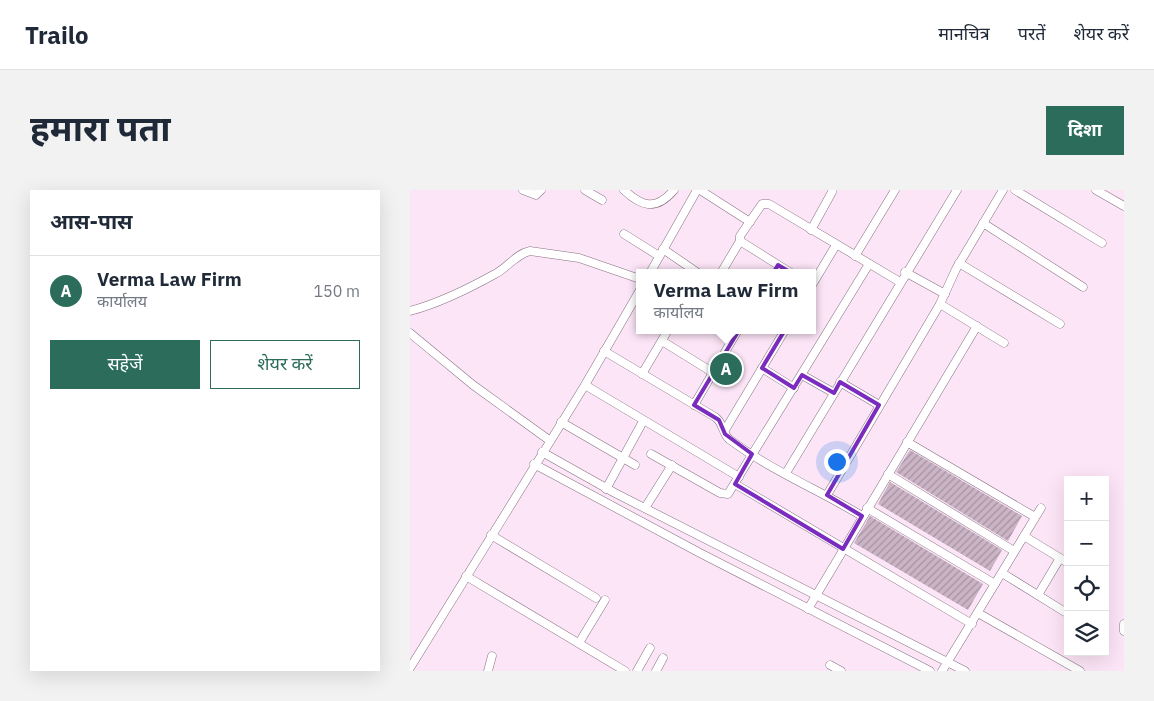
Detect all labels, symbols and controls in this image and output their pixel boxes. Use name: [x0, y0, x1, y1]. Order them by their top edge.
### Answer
text: Trailo: [25, 19, 89, 51]
text: मानचित्र: [938, 22, 990, 45]
text: परतें: [1018, 22, 1046, 45]
text: शेयर करें: [1074, 22, 1129, 45]
text: हमारा पता: [30, 105, 170, 151]
button: दिशा: [1046, 106, 1124, 155]
text: आस-पास: [50, 207, 133, 235]
text: Verma Law Firm: [97, 267, 242, 291]
popup: [636, 269, 816, 334]
text: Verma Law Firm: [654, 278, 798, 302]
text: A: [61, 281, 71, 301]
text: 150 m: [313, 281, 360, 301]
text: कार्यालय: [97, 291, 147, 311]
text: कार्यालय: [654, 302, 704, 322]
button: सहेजें: [50, 340, 200, 389]
button: शेयर करें: [210, 340, 360, 389]
pin: A: [710, 350, 742, 388]
your location: [824, 449, 850, 475]
map controls: [1064, 476, 1109, 656]
button: +: [1064, 476, 1109, 521]
button: −: [1064, 521, 1109, 566]
button: locate: [1064, 566, 1109, 611]
button: layers: [1064, 611, 1109, 656]

